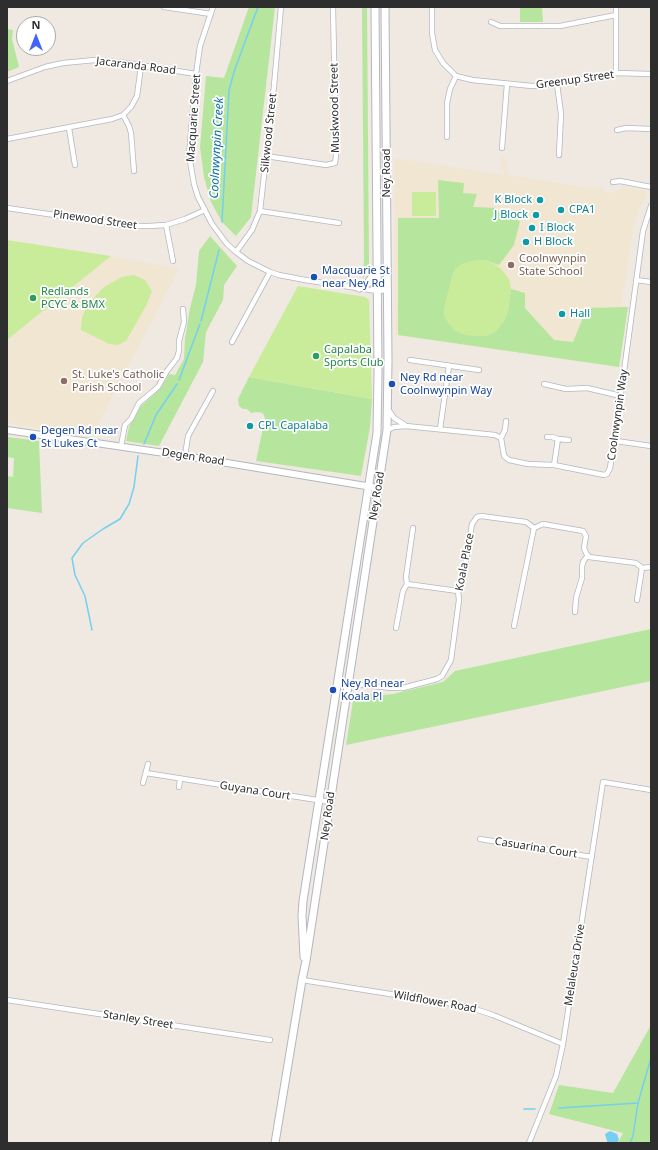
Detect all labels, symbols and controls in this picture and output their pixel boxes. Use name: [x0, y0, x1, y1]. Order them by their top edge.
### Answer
north arrow: [16, 16, 56, 56]
text: N: [32, 17, 40, 32]
street label: Jacaranda Road: [95, 55, 177, 77]
street label: Muskwood Street: [328, 63, 342, 153]
street label: Greenup Street: [535, 68, 615, 92]
street label: Macquarie Street: [184, 73, 204, 163]
street label: Silkwood Street: [258, 93, 280, 173]
water label: Coolnwynpin Creek: [207, 97, 227, 199]
street label: Ney Road: [380, 148, 394, 198]
place label: K Block: [495, 193, 532, 207]
marker: K Block: [535, 195, 545, 205]
place label: CPA1: [569, 203, 595, 217]
marker: CPA1: [556, 205, 566, 215]
street label: Pinewood Street: [52, 208, 138, 232]
place label: J Block: [494, 208, 528, 222]
marker: J Block: [531, 210, 541, 220]
place label: I Block: [540, 221, 574, 235]
marker: I Block: [527, 223, 537, 233]
place label: H Block: [534, 235, 573, 249]
marker: H Block: [521, 237, 531, 247]
place label: Coolnwynpin State School: [519, 252, 586, 278]
marker: Coolnwynpin State School: [506, 260, 516, 270]
place label: Macquarie St near Ney Rd: [322, 264, 390, 290]
marker: Macquarie St near Ney Rd: [309, 272, 319, 282]
place label: Redlands PCYC & BMX: [41, 285, 105, 311]
marker: Redlands PCYC & BMX: [28, 293, 38, 303]
place label: Hall: [570, 307, 590, 321]
marker: Hall: [557, 309, 567, 319]
place label: Capalaba Sports Club: [324, 343, 383, 369]
marker: Capalaba Sports Club: [311, 351, 321, 361]
place label: St. Luke's Catholic Parish School: [72, 368, 164, 394]
street label: Coolnwynpin Way: [605, 369, 631, 461]
place label: Ney Rd near Coolnwynpin Way: [400, 371, 492, 397]
marker: St. Luke's Catholic Parish School: [59, 376, 69, 386]
marker: Ney Rd near Coolnwynpin Way: [387, 379, 397, 389]
place label: CPL Capalaba: [258, 419, 328, 433]
marker: CPL Capalaba: [245, 421, 255, 431]
place label: Degen Rd near St Lukes Ct: [41, 424, 118, 450]
marker: Degen Rd near St Lukes Ct: [28, 432, 38, 442]
street label: Degen Road: [161, 446, 225, 468]
street label: Ney Road: [367, 471, 387, 521]
street label: Koala Place: [453, 532, 477, 592]
place label: Ney Rd near Koala Pl: [341, 677, 404, 703]
marker: Ney Rd near Koala Pl: [328, 685, 338, 695]
street label: Guyana Court: [219, 779, 291, 803]
street label: Ney Road: [318, 791, 338, 841]
street label: Casuarina Court: [494, 835, 578, 861]
street label: Melaleuca Drive: [562, 923, 588, 1007]
street label: Wildflower Road: [392, 988, 478, 1016]
street label: Stanley Street: [102, 1008, 174, 1032]

